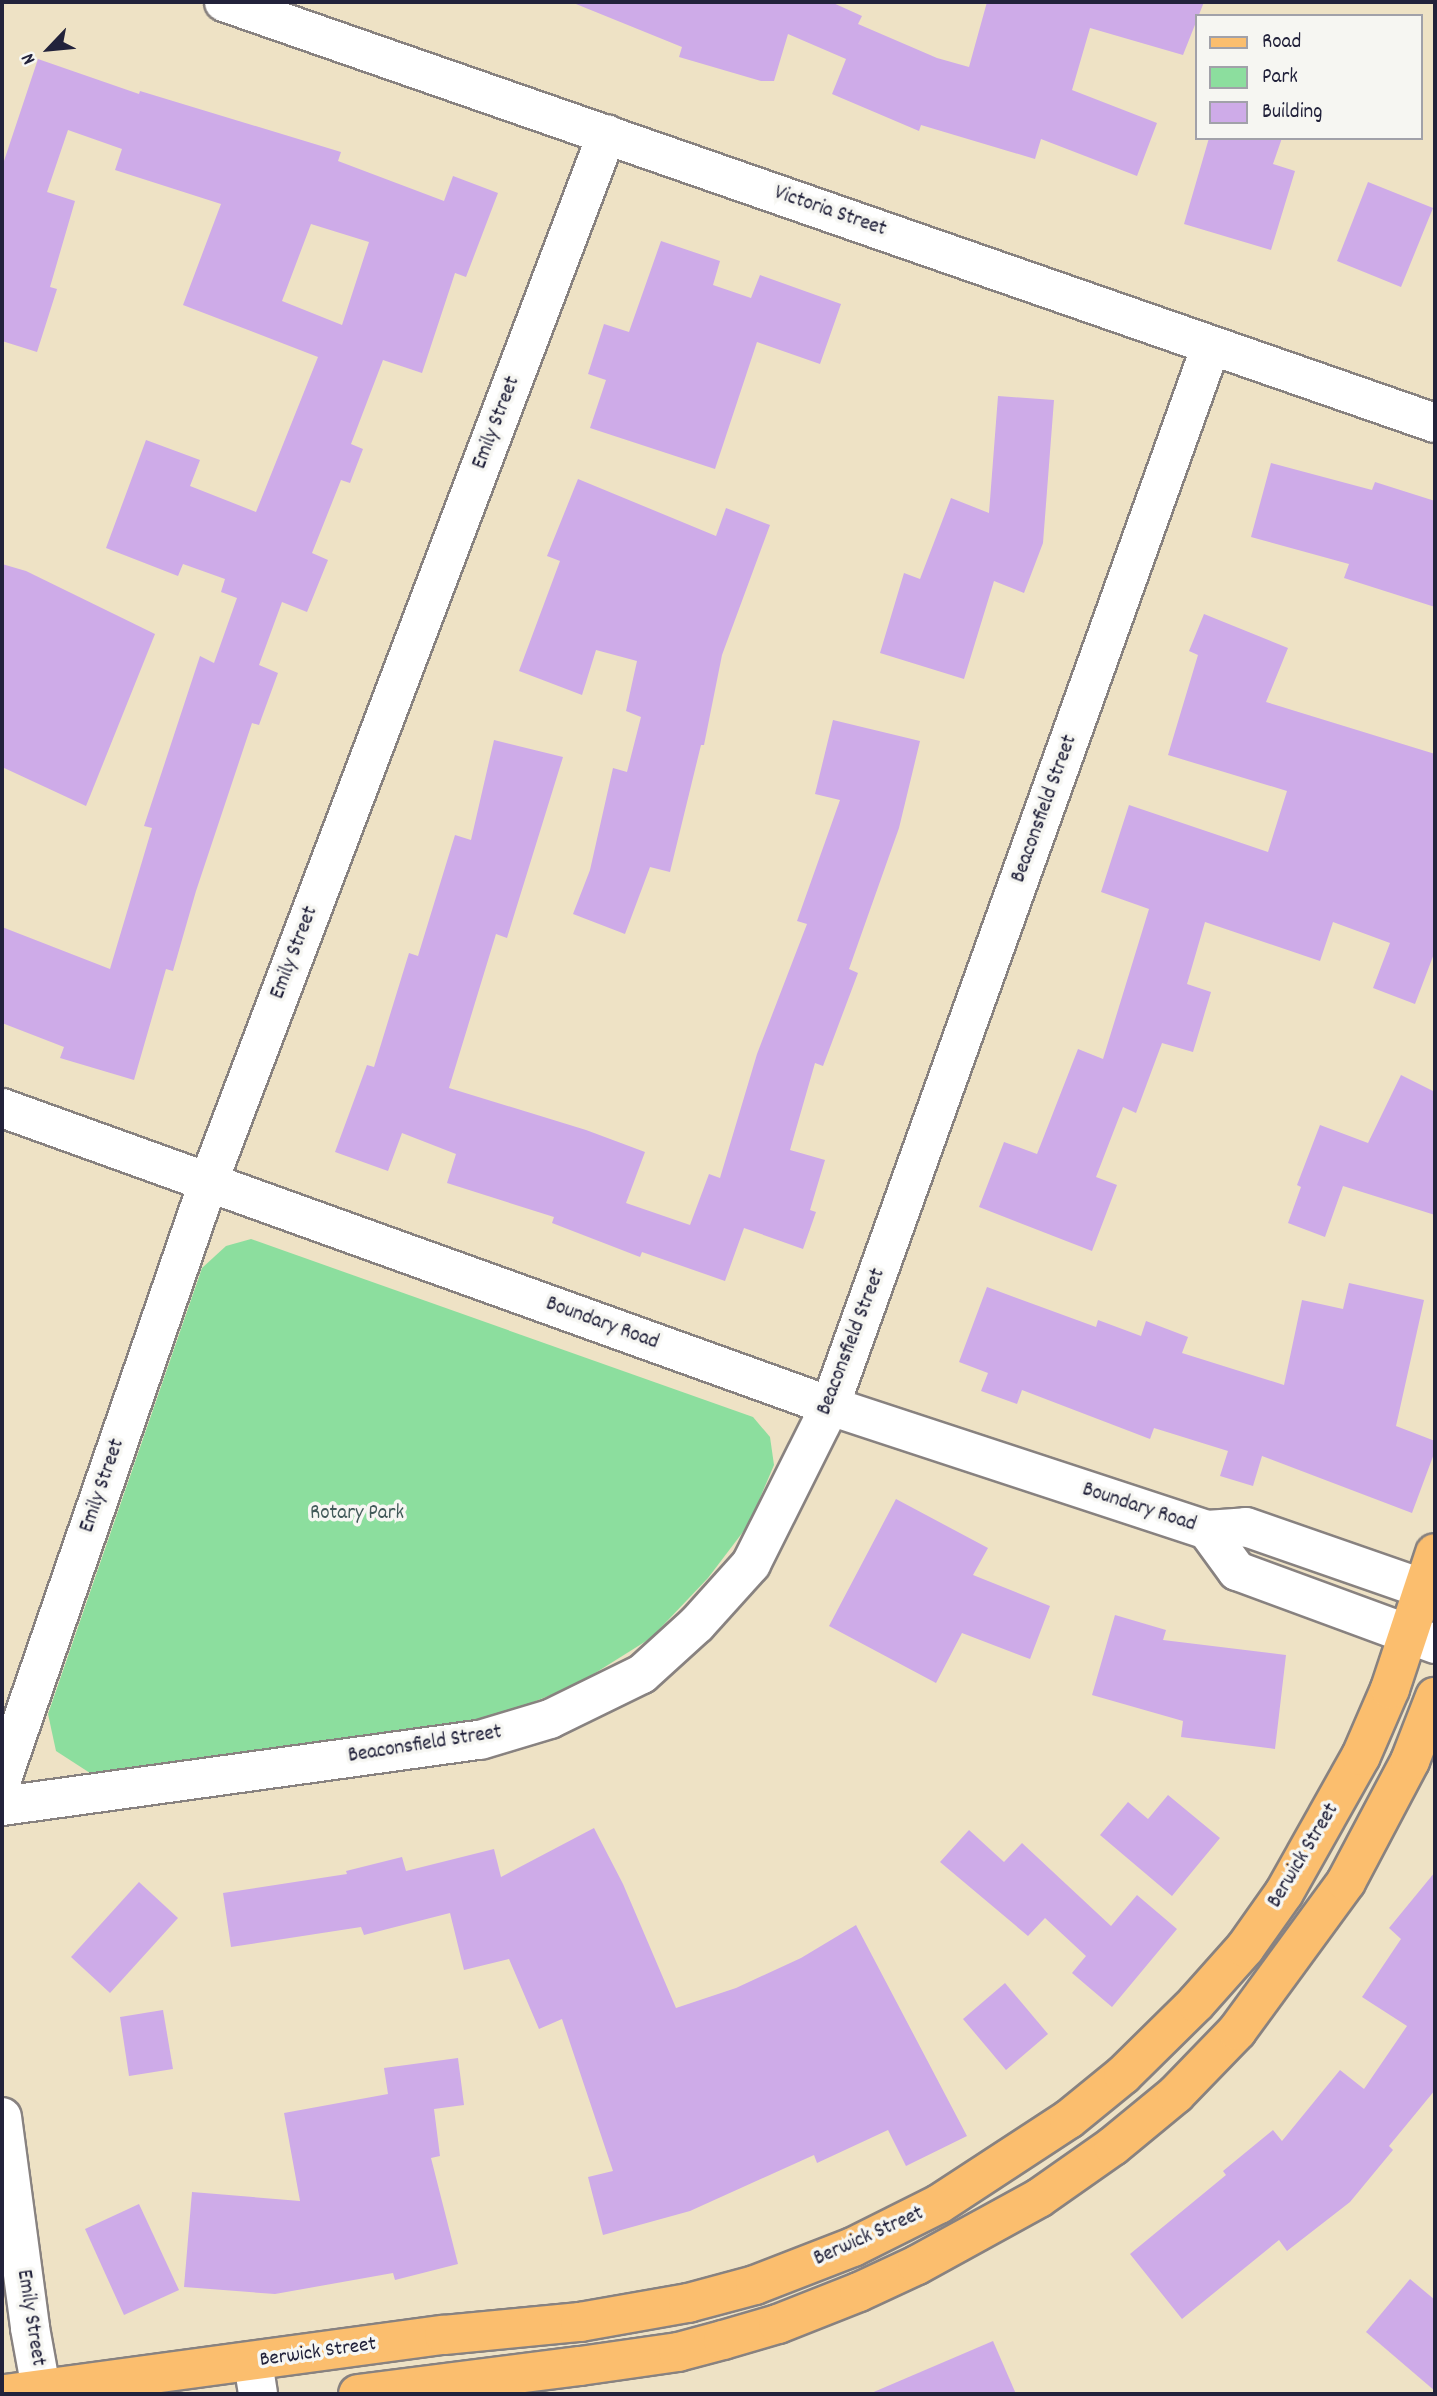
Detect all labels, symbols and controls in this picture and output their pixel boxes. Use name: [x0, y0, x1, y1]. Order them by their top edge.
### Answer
north arrow: [14, 14, 84, 84]
legend: [1196, 14, 1423, 140]
text: Road: [1262, 28, 1301, 58]
text: N: [15, 48, 44, 69]
text: Park: [1262, 63, 1298, 93]
text: Building: [1262, 98, 1322, 128]
street label: Victoria Street: [771, 181, 889, 243]
street label: Emily Street: [468, 373, 526, 473]
street label: Beaconsfield Street: [1007, 732, 1083, 886]
street label: Emily Street: [266, 903, 324, 1003]
street label: Beaconsfield Street: [812, 1265, 892, 1419]
street label: Boundary Road: [542, 1292, 662, 1356]
street label: Emily Street: [75, 1436, 131, 1536]
street label: Boundary Road: [1079, 1478, 1199, 1538]
park label: Rotary Park: [310, 1501, 404, 1527]
street label: Beaconsfield Street: [346, 1720, 504, 1770]
street label: Berwick Street: [1263, 1799, 1345, 1913]
street label: Berwick Street: [810, 2202, 928, 2272]
street label: Emily Street: [10, 2268, 50, 2368]
street label: Berwick Street: [258, 2332, 378, 2374]

